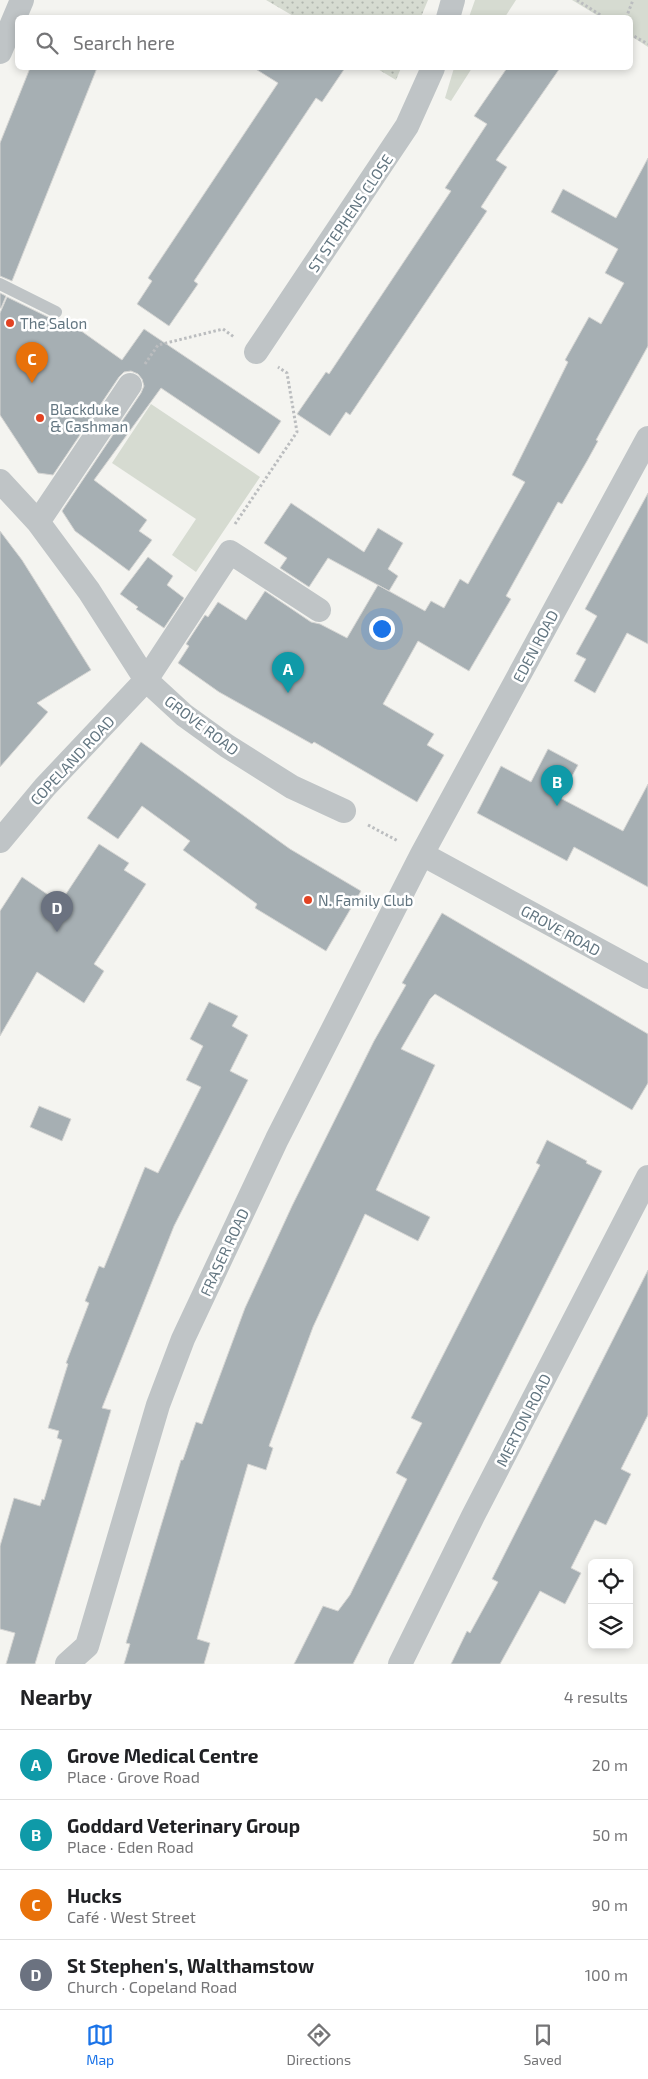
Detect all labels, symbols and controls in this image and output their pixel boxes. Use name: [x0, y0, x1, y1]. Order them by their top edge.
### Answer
search box: [15, 15, 633, 70]
icon: search: [33, 29, 61, 57]
text: Search here: [73, 31, 175, 54]
street label: ST STEPHENS CLOSE: [304, 151, 396, 275]
place label: The Salon: [20, 314, 87, 332]
marker: The Salon: [4, 317, 16, 329]
pin: C: [16, 342, 48, 383]
place label: Blackduke & Cashman: [50, 400, 128, 435]
marker: Blackduke & Cashman: [34, 412, 46, 424]
street label: EDEN ROAD: [508, 607, 562, 685]
your location: [369, 616, 395, 642]
pin: A: [272, 652, 304, 693]
street label: GROVE ROAD: [161, 691, 243, 759]
street label: COPELAND ROAD: [26, 712, 118, 808]
pin: B: [541, 765, 573, 806]
pin: D: [41, 891, 73, 932]
place label: N. Family Club: [318, 891, 413, 909]
marker: N. Family Club: [302, 894, 314, 906]
street label: GROVE ROAD: [518, 901, 604, 959]
street label: FRASER ROAD: [196, 1205, 252, 1299]
street label: MERTON ROAD: [492, 1371, 554, 1469]
map controls: [588, 1559, 633, 1649]
button: locate: [588, 1559, 633, 1604]
button: layers: [588, 1604, 633, 1649]
text: Nearby: [20, 1684, 92, 1709]
text: 4 results: [564, 1687, 628, 1706]
text: Grove Medical Centre: [67, 1744, 259, 1767]
text: A: [31, 1755, 41, 1774]
text: 20 m: [592, 1755, 628, 1774]
text: Place · Grove Road: [67, 1767, 200, 1786]
text: Goddard Veterinary Group: [67, 1814, 300, 1837]
text: B: [31, 1825, 41, 1844]
text: 50 m: [592, 1825, 628, 1844]
text: Place · Eden Road: [67, 1837, 194, 1856]
text: Hucks: [67, 1884, 122, 1907]
text: C: [31, 1895, 41, 1914]
text: 90 m: [592, 1895, 628, 1914]
text: Café · West Street: [67, 1907, 196, 1926]
text: St Stephen's, Walthamstow: [67, 1954, 314, 1977]
text: D: [31, 1965, 41, 1984]
text: 100 m: [585, 1965, 628, 1984]
text: Church · Copeland Road: [67, 1977, 237, 1996]
tab: Map: [86, 2021, 114, 2068]
tab: Directions: [287, 2021, 351, 2068]
tab: Saved: [523, 2021, 562, 2068]

